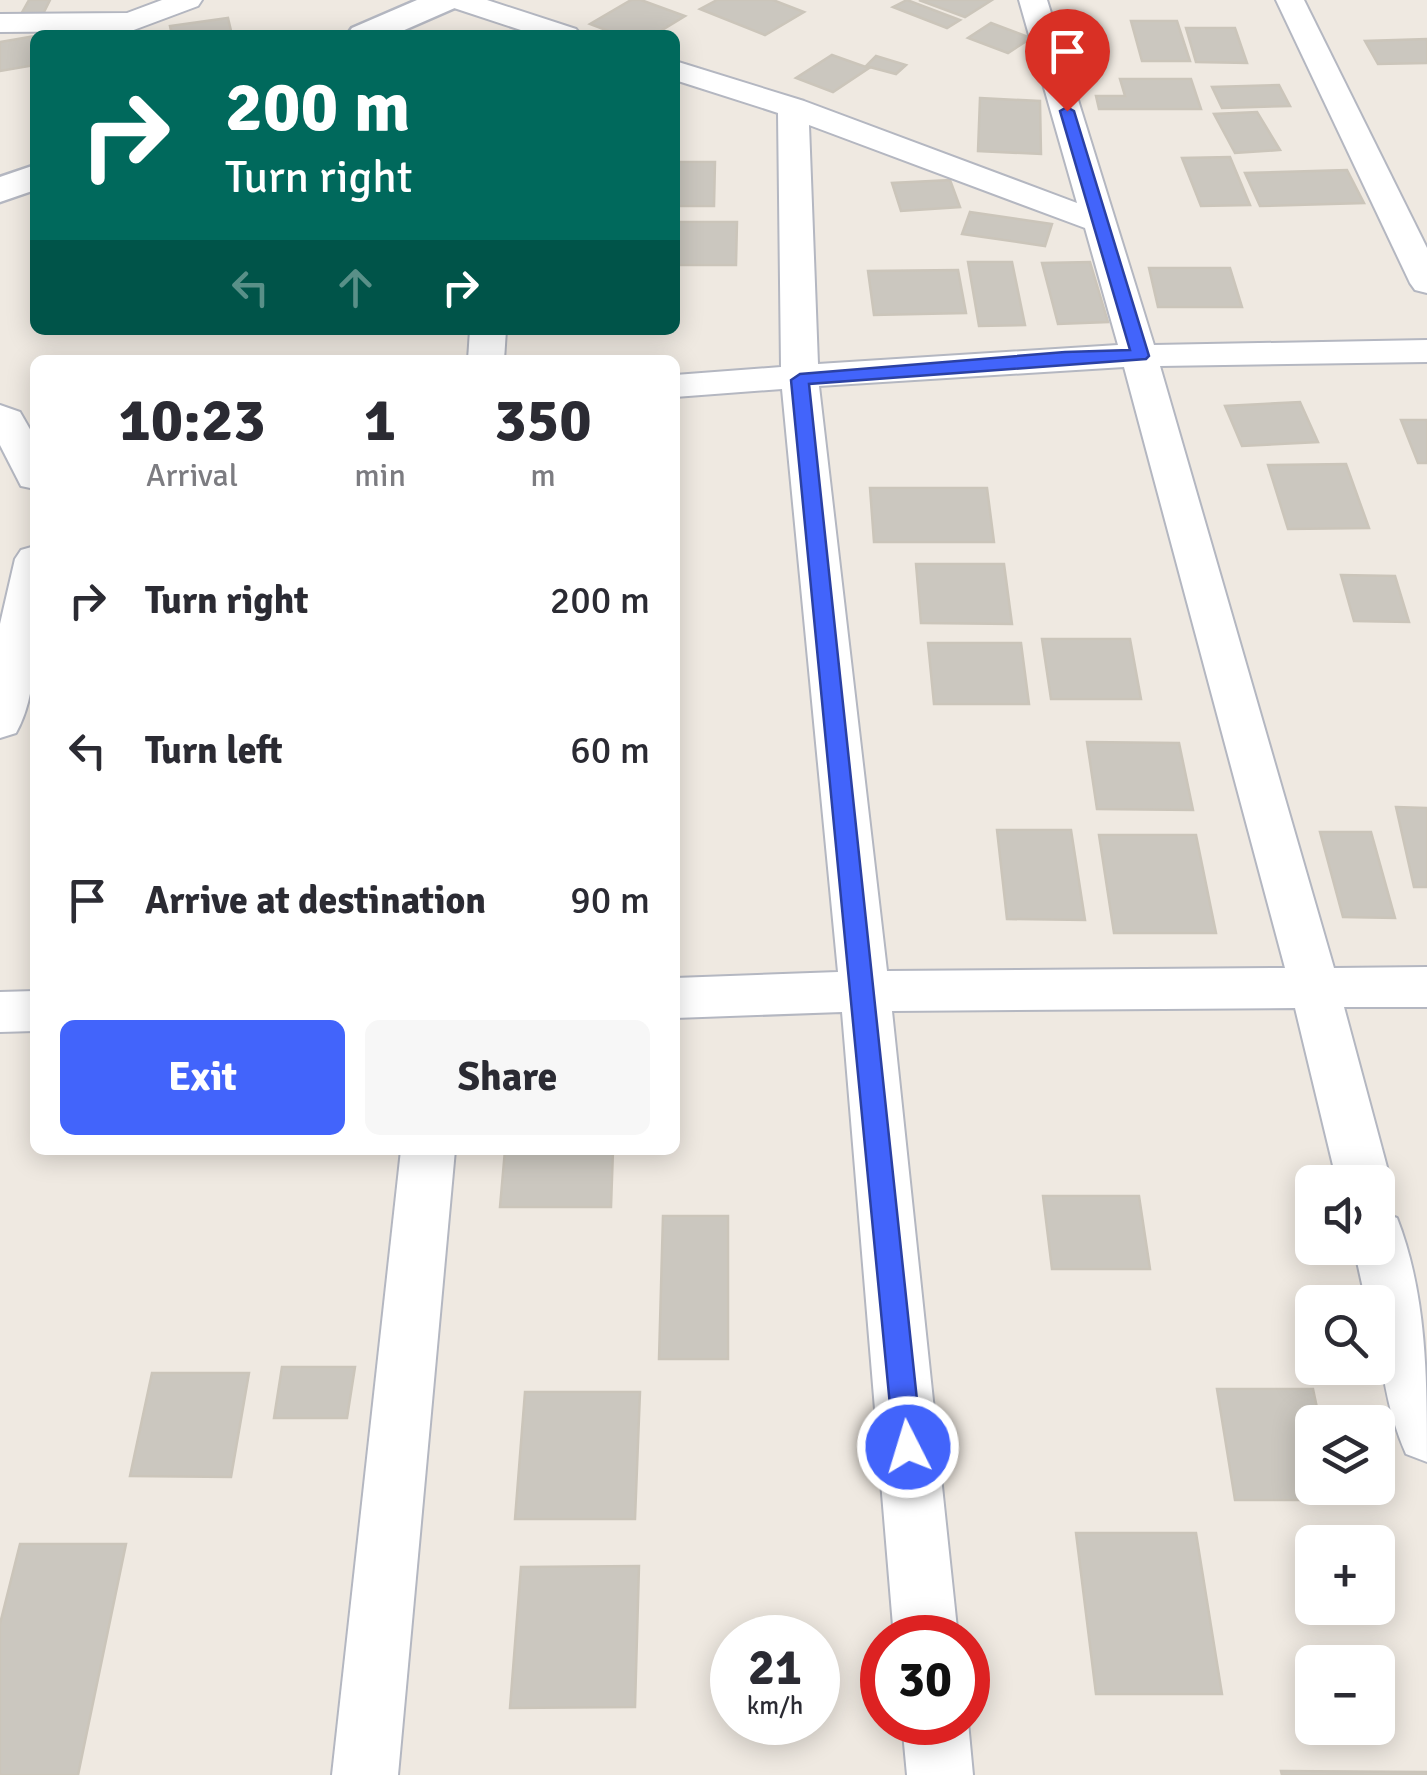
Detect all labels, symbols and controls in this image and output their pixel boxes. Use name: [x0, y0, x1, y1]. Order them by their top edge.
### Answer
pin: [1025, 9, 1110, 112]
icon: arrive: [1040, 24, 1095, 79]
text: 200 m: [225, 64, 410, 150]
icon: right: [60, 70, 190, 200]
text: Turn right: [225, 150, 413, 205]
icon: left: [223, 260, 278, 315]
icon: ahead: [328, 260, 383, 315]
icon: right: [433, 260, 488, 315]
text: 10:23: [118, 384, 266, 458]
text: 1: [364, 384, 396, 458]
text: 350: [494, 384, 592, 458]
text: Arrival: [146, 456, 238, 495]
text: min: [354, 456, 406, 495]
text: m: [530, 456, 556, 495]
icon: right: [60, 573, 115, 628]
text: Turn right: [145, 577, 309, 624]
text: 200 m: [550, 577, 650, 624]
icon: left: [60, 723, 115, 778]
text: Turn left: [145, 727, 283, 774]
text: 60 m: [570, 727, 650, 774]
icon: arrive: [60, 873, 115, 928]
text: Arrive at destination: [145, 877, 486, 924]
text: 90 m: [570, 877, 650, 924]
button: Exit: [60, 1020, 345, 1135]
button: Share: [365, 1020, 650, 1135]
map controls: [1295, 1165, 1395, 1745]
button: sound: [1295, 1165, 1395, 1265]
button: search: [1295, 1285, 1395, 1385]
position arrow: [856, 1395, 960, 1499]
button: layers: [1295, 1405, 1395, 1505]
button: +: [1295, 1525, 1395, 1625]
speed limit sign: 30: [860, 1615, 990, 1745]
text: 21: [748, 1637, 802, 1699]
button: −: [1295, 1645, 1395, 1745]
text: km/h: [747, 1690, 803, 1721]

